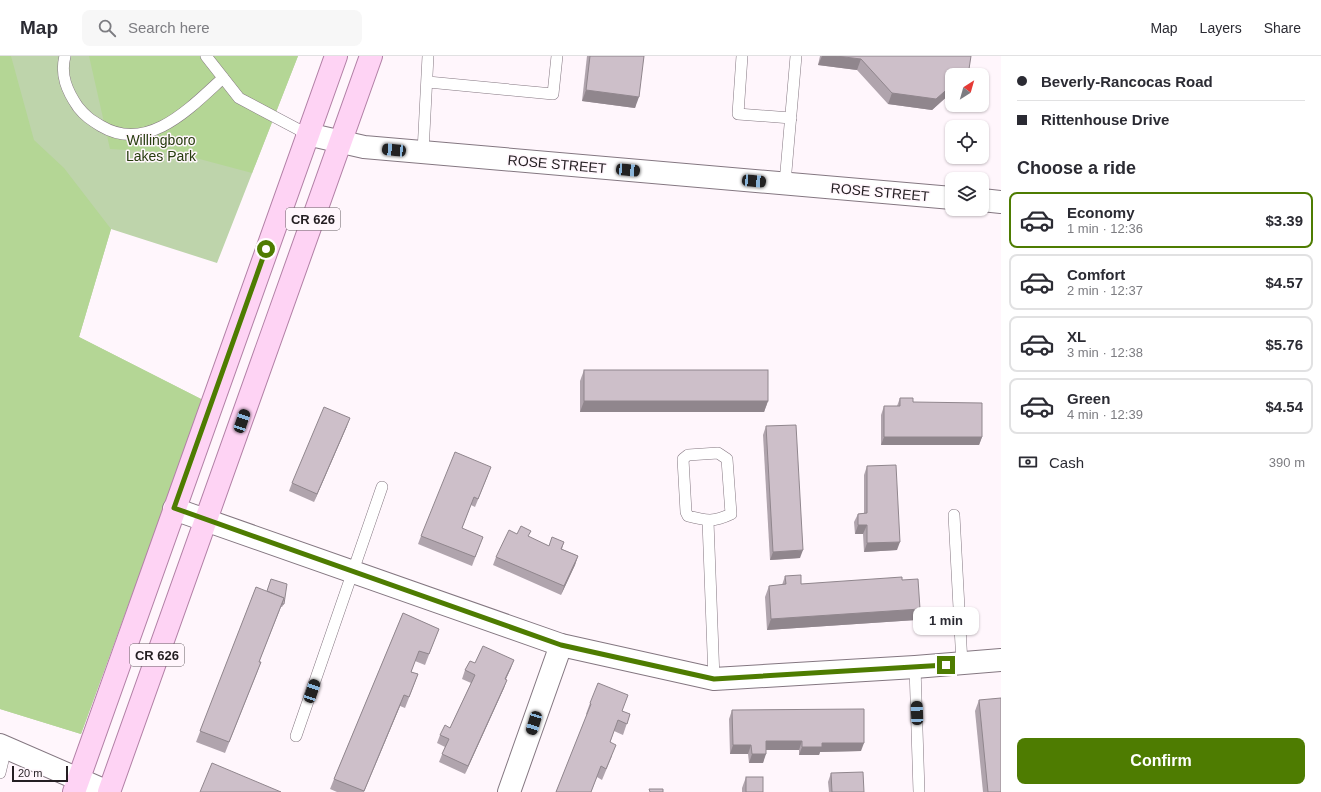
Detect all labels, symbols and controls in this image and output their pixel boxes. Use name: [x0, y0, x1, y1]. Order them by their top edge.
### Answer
search box: [82, 10, 362, 46]
text: Map: [20, 17, 58, 38]
icon: search: [96, 17, 118, 39]
text: Search here: [128, 19, 210, 36]
text: Map: [1150, 20, 1178, 36]
text: Layers: [1200, 20, 1242, 36]
text: Share: [1264, 20, 1301, 36]
north arrow: [945, 68, 989, 112]
map controls: [945, 68, 989, 216]
text: Beverly-Rancocas Road: [1041, 73, 1213, 90]
text: Rittenhouse Drive: [1041, 111, 1169, 128]
button: locate: [945, 120, 989, 164]
park label: Willingboro Lakes Park: [126, 132, 197, 164]
car: [382, 143, 406, 157]
street label: ROSE STREET: [507, 152, 607, 176]
text: Choose a ride: [1017, 158, 1136, 178]
car: [616, 163, 640, 177]
button: layers: [945, 172, 989, 216]
car: [742, 174, 766, 188]
street label: ROSE STREET: [830, 180, 930, 204]
icon: car: [1019, 202, 1055, 238]
text: Economy: [1067, 204, 1135, 221]
road number: CR 626: [286, 208, 340, 230]
text: $3.39: [1265, 212, 1303, 229]
text: 1 min · 12:36: [1067, 221, 1143, 236]
route start: [257, 240, 275, 258]
icon: car: [1019, 264, 1055, 300]
text: Comfort: [1067, 266, 1125, 283]
text: $4.57: [1265, 274, 1303, 291]
text: 2 min · 12:37: [1067, 283, 1143, 298]
icon: car: [1019, 326, 1055, 362]
text: XL: [1067, 328, 1086, 345]
text: $5.76: [1265, 336, 1303, 353]
text: 3 min · 12:38: [1067, 345, 1143, 360]
icon: car: [1019, 388, 1055, 424]
text: Green: [1067, 390, 1110, 407]
text: $4.54: [1265, 398, 1303, 415]
text: 4 min · 12:39: [1067, 407, 1143, 422]
car: [232, 408, 252, 434]
icon: cash: [1017, 451, 1039, 473]
text: Cash: [1049, 454, 1084, 471]
text: 390 m: [1269, 455, 1305, 470]
callout: 1 min: [913, 607, 979, 635]
text: 1 min: [929, 613, 963, 628]
road number: CR 626: [130, 644, 184, 666]
route end: [937, 656, 955, 674]
car: [302, 678, 322, 704]
car: [911, 701, 923, 725]
car: [525, 710, 543, 736]
button: Confirm: [1017, 738, 1305, 784]
scale bar: [12, 764, 68, 783]
text: 20 m: [18, 767, 42, 779]

